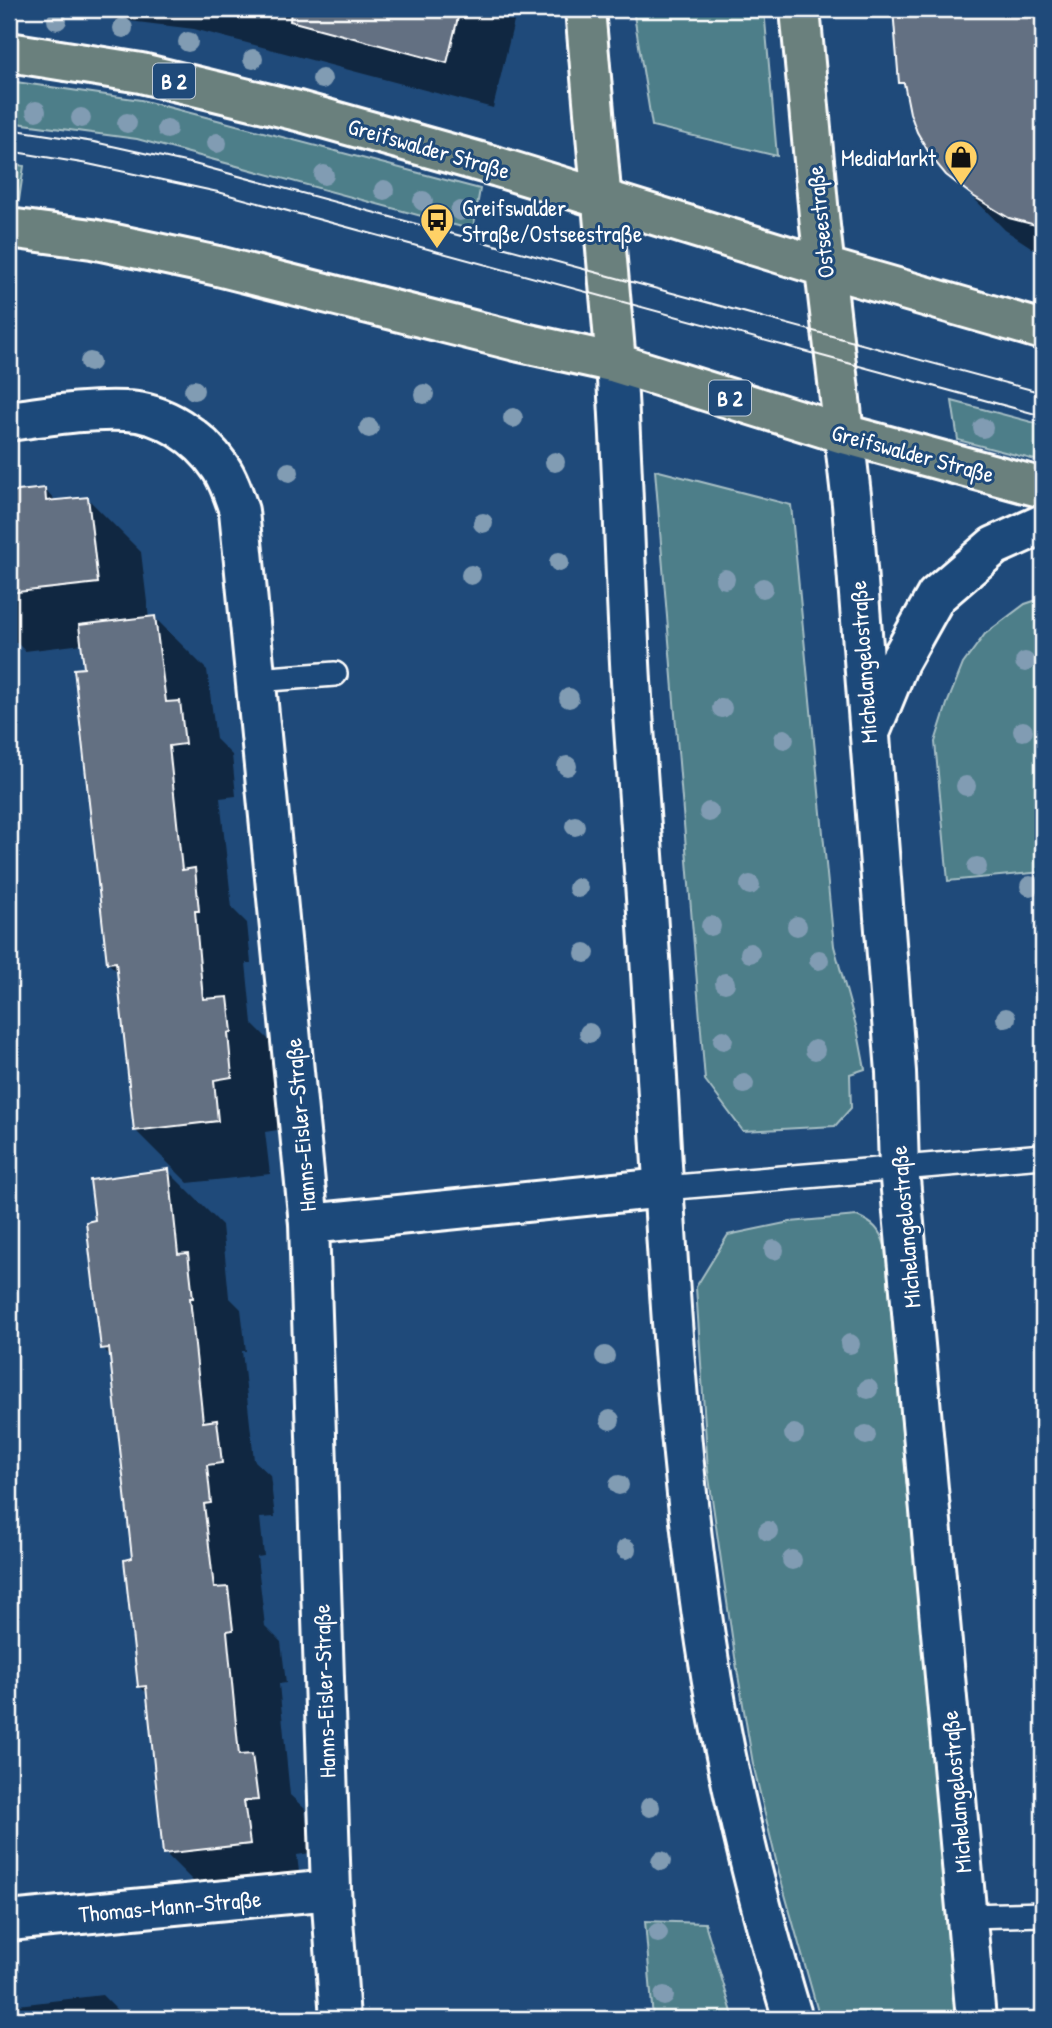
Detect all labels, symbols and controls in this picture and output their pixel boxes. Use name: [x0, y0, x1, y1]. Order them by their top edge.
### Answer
road number: B 2: [153, 64, 195, 98]
street label: Greifswalder Straße: [344, 110, 514, 186]
shop icon: MediaMarkt: [942, 138, 980, 187]
place label: MediaMarkt: [841, 142, 937, 173]
street label: Ostseestraße: [799, 164, 841, 280]
place label: Greifswalder Straße/Ostseestraße: [462, 192, 642, 249]
bus stop icon: Greifswalder Straße/Ostseestraße: [418, 201, 456, 250]
road number: B 2: [709, 380, 751, 416]
street label: Greifswalder Straße: [828, 416, 998, 490]
street label: Michelangelostraße: [842, 580, 884, 744]
street label: Hanns-Eisler-Straße: [277, 1037, 323, 1213]
street label: Michelangelostraße: [882, 1145, 928, 1309]
street label: Hanns-Eisler-Straße: [305, 1604, 343, 1778]
street label: Michelangelostraße: [933, 1710, 979, 1874]
street label: Thomas-Mann-Straße: [78, 1883, 262, 1929]

